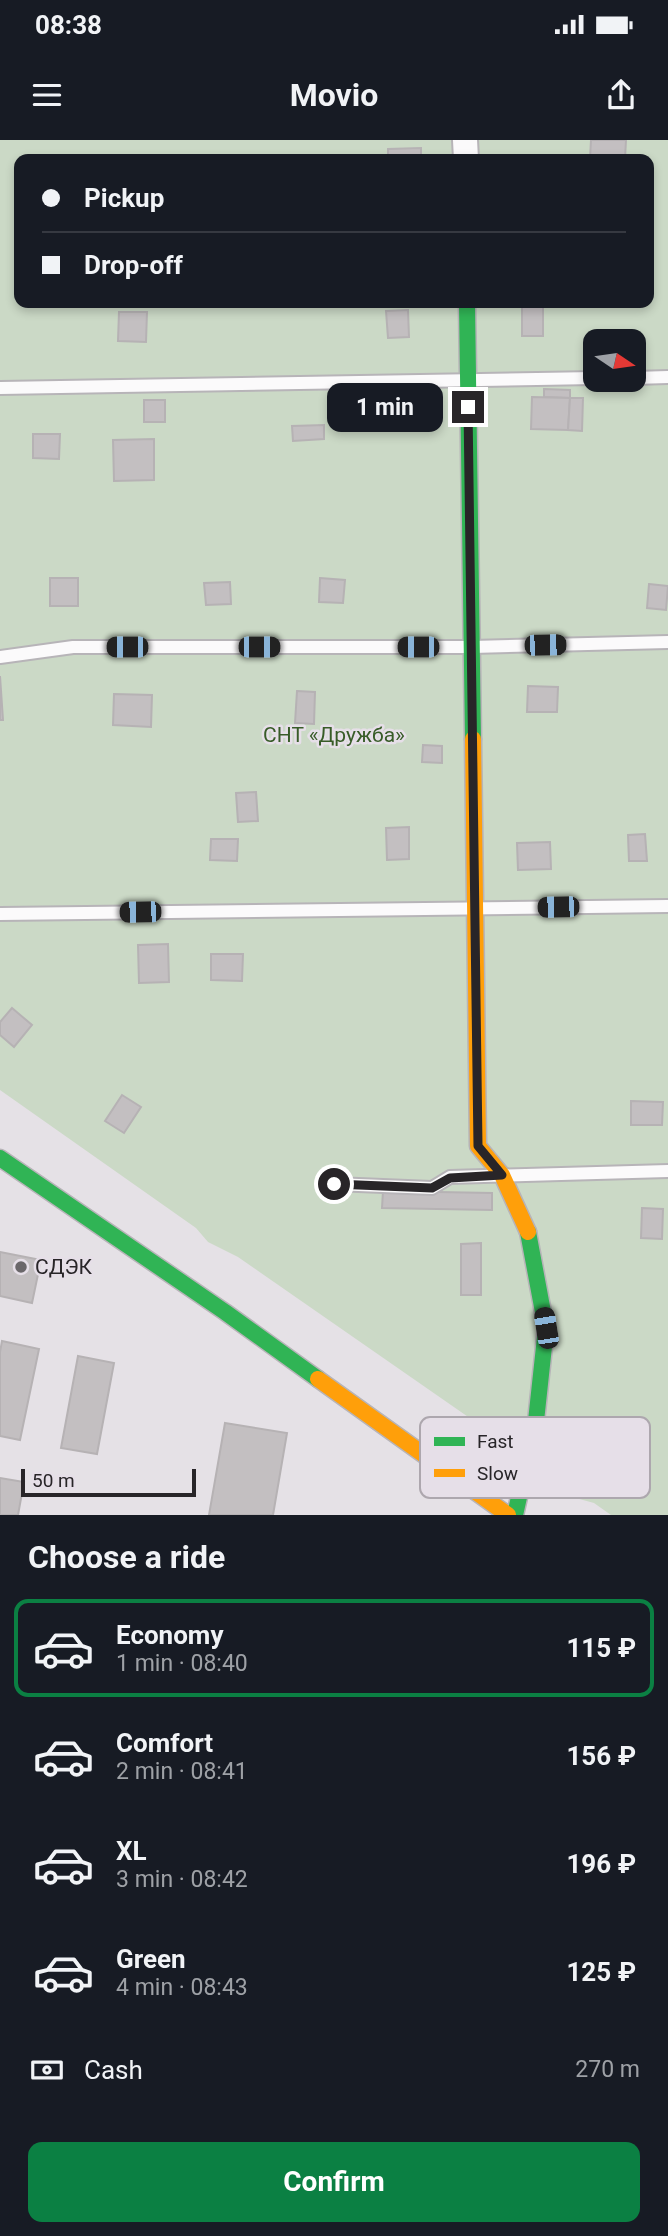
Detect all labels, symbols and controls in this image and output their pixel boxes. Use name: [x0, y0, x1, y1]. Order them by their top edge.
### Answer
text: 08:38: [35, 10, 102, 40]
icon: menu: [28, 76, 66, 114]
text: Movio: [290, 76, 378, 114]
icon: share: [602, 76, 640, 114]
text: Pickup: [84, 183, 164, 213]
text: Drop-off: [84, 250, 183, 280]
north arrow: [583, 329, 646, 392]
map controls: [583, 329, 646, 392]
callout: 1 min: [328, 383, 444, 432]
route end: [452, 391, 484, 423]
text: 1 min: [356, 394, 414, 421]
car: [524, 634, 567, 656]
car: [107, 637, 149, 658]
car: [239, 637, 281, 658]
car: [398, 637, 440, 658]
park label: СНТ «Дружба»: [263, 723, 405, 747]
car: [537, 896, 580, 918]
car: [119, 901, 162, 923]
route start: [318, 1168, 350, 1200]
place label: СДЭК: [35, 1255, 93, 1279]
marker: СДЭК: [13, 1259, 29, 1275]
car: [533, 1306, 560, 1350]
legend: [420, 1417, 650, 1498]
text: Fast: [477, 1430, 514, 1453]
text: Slow: [477, 1462, 518, 1485]
scale bar: [21, 1466, 196, 1498]
text: 50 m: [32, 1469, 75, 1492]
text: Choose a ride: [28, 1538, 225, 1576]
icon: car: [32, 1617, 95, 1680]
text: Economy: [116, 1620, 223, 1650]
text: 115 ₽: [566, 1633, 636, 1663]
text: 1 min · 08:40: [116, 1650, 248, 1677]
icon: car: [32, 1725, 95, 1788]
text: Comfort: [116, 1728, 213, 1758]
text: 156 ₽: [566, 1741, 636, 1771]
text: 2 min · 08:41: [116, 1758, 248, 1785]
icon: car: [32, 1833, 95, 1896]
text: XL: [116, 1836, 147, 1866]
text: 196 ₽: [566, 1849, 636, 1879]
text: 3 min · 08:42: [116, 1866, 248, 1893]
icon: car: [32, 1941, 95, 2004]
text: Green: [116, 1944, 186, 1974]
text: 125 ₽: [566, 1957, 636, 1987]
text: 4 min · 08:43: [116, 1974, 248, 2001]
icon: cash: [28, 2051, 66, 2089]
text: Cash: [84, 2055, 143, 2085]
text: 270 m: [575, 2056, 640, 2083]
button: Confirm: [28, 2142, 640, 2222]

